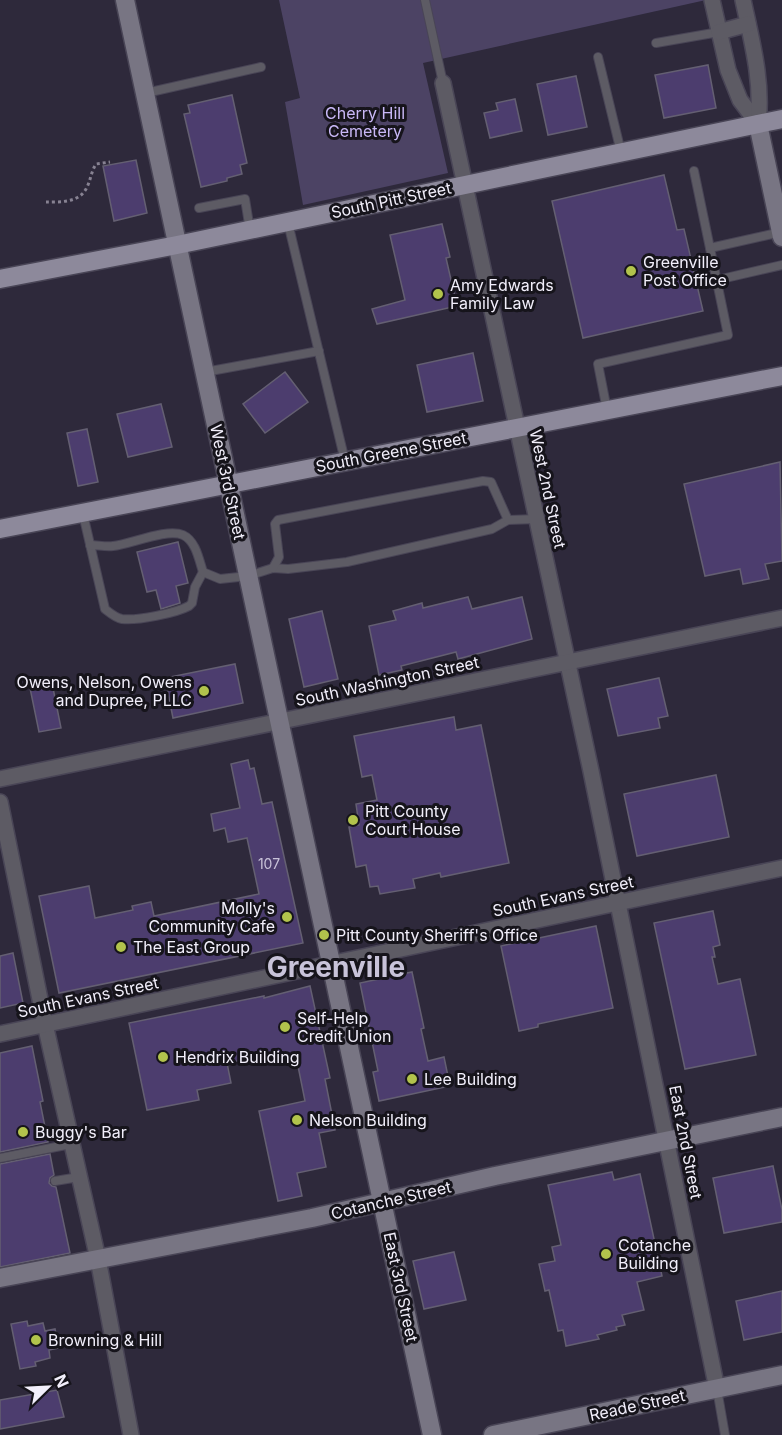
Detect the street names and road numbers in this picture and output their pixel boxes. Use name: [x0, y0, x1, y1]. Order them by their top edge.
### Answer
street label: South Pitt Street: [329, 178, 453, 222]
street label: West 3rd Street: [206, 422, 250, 542]
street label: South Greene Street: [314, 428, 468, 476]
street label: West 2nd Street: [526, 428, 570, 550]
street label: South Washington Street: [293, 652, 481, 710]
street label: South Evans Street: [491, 871, 635, 921]
street label: South Evans Street: [16, 972, 160, 1022]
street label: East 2nd Street: [665, 1083, 707, 1201]
street label: Cotanche Street: [329, 1176, 453, 1224]
street label: East 3rd Street: [380, 1230, 422, 1344]
street label: Reade Street: [587, 1385, 687, 1425]

